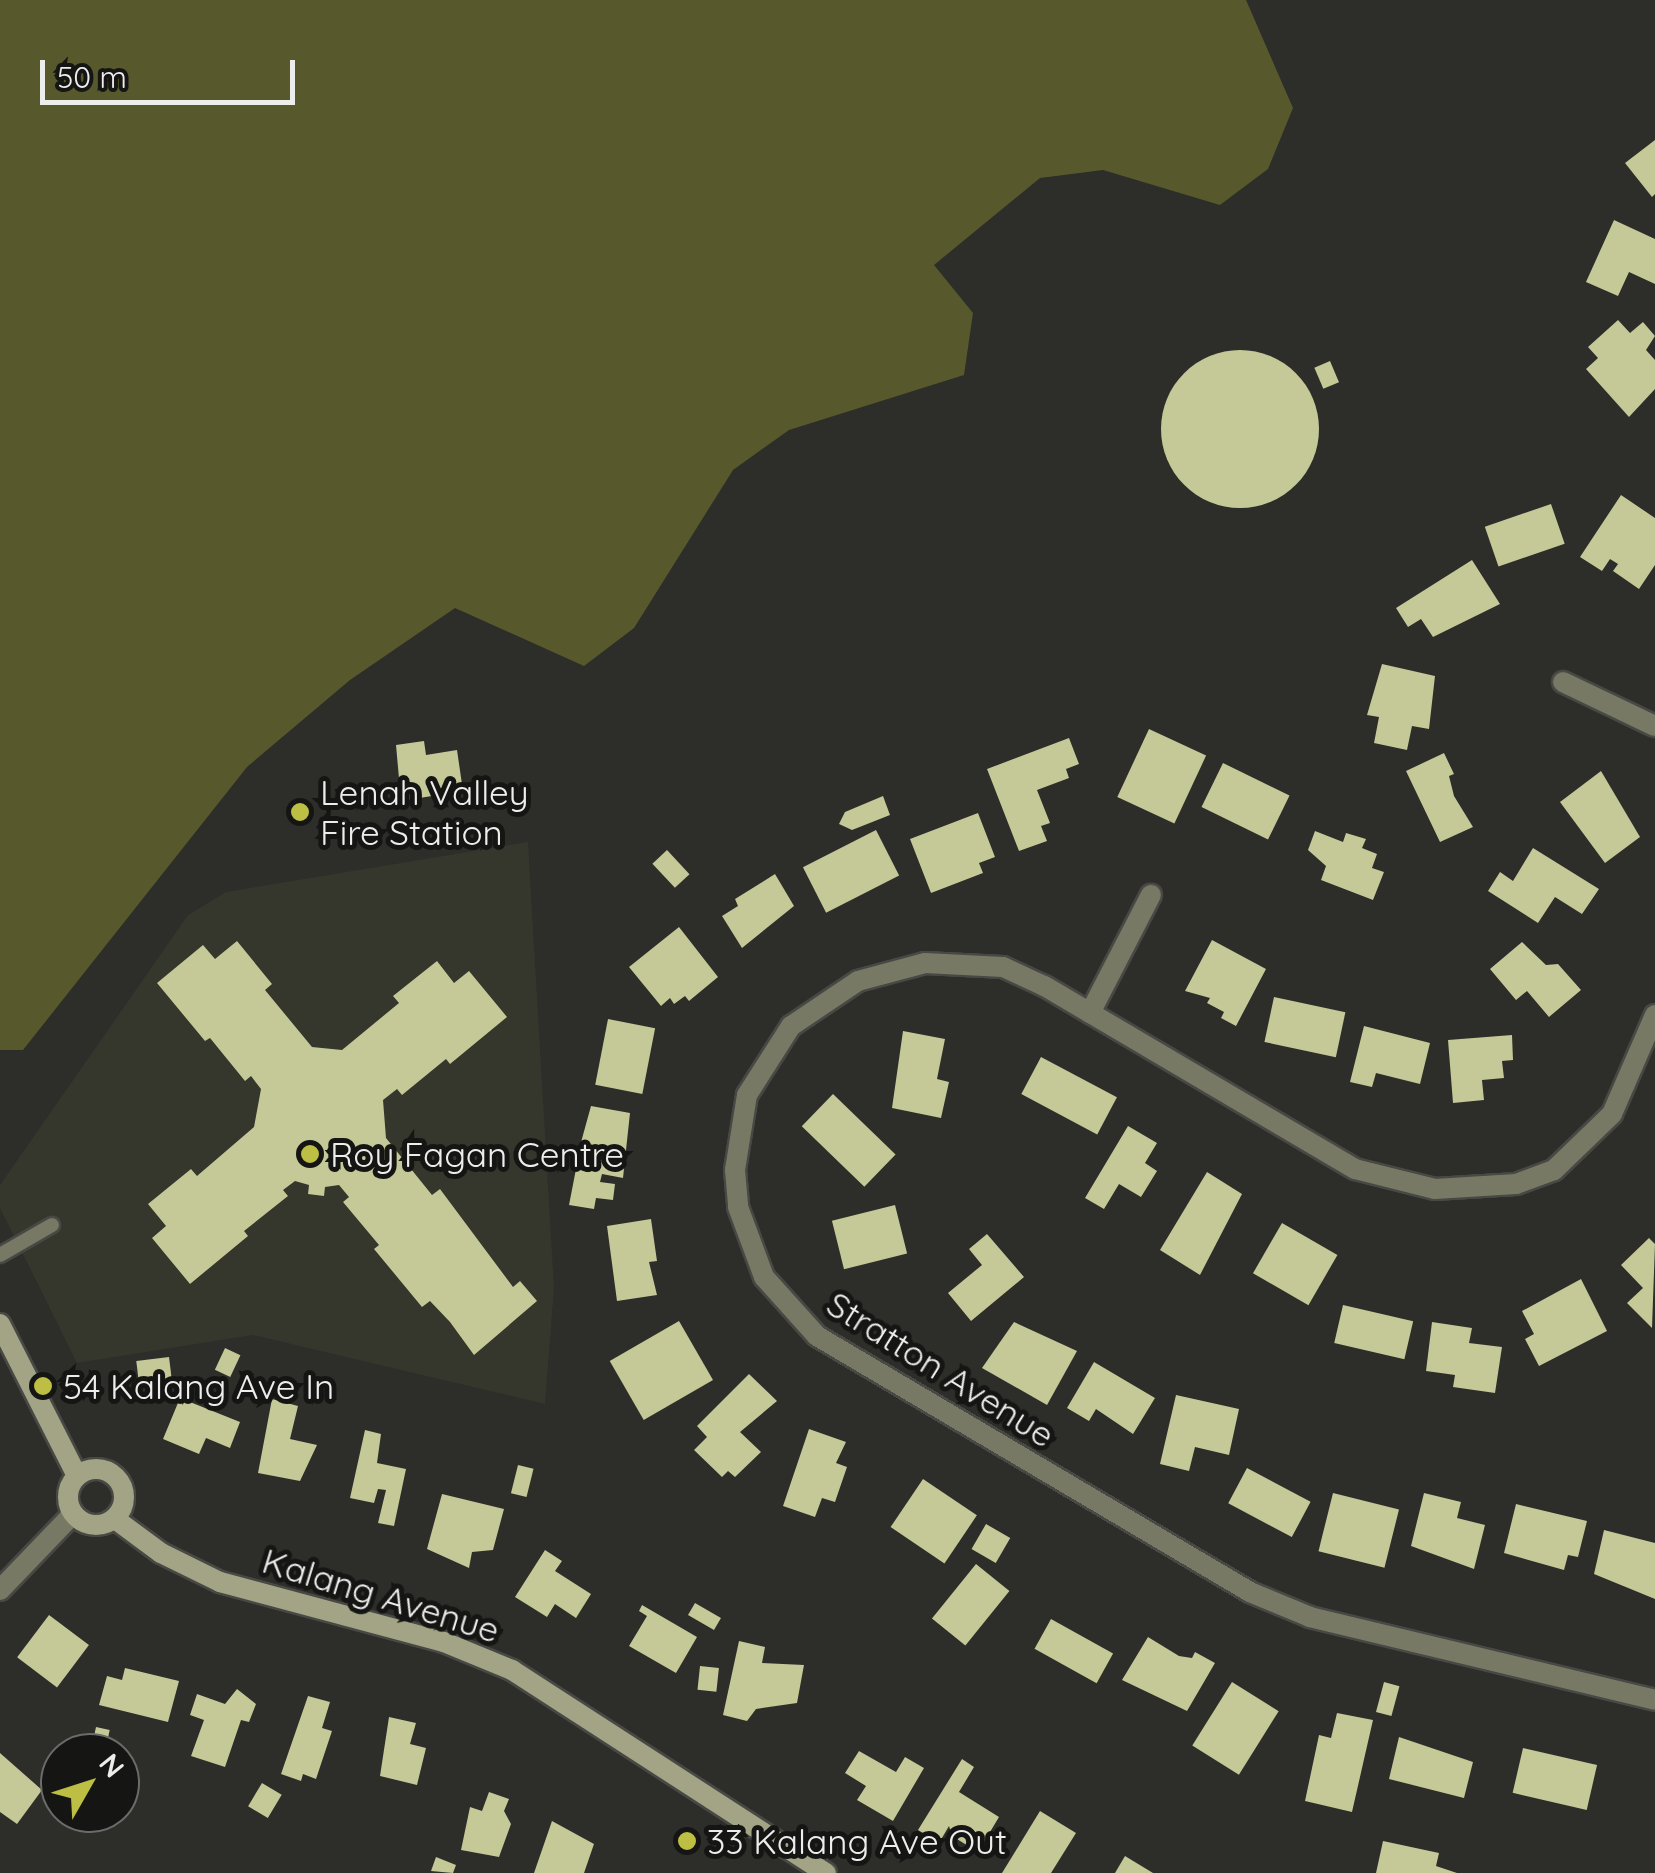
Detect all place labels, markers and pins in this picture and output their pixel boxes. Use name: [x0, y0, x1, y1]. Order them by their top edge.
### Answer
place label: Lenah Valley Fire Station: [320, 771, 529, 853]
marker: Lenah Valley Fire Station: [289, 801, 311, 823]
place label: Roy Fagan Centre: [330, 1133, 624, 1175]
marker: Roy Fagan Centre: [299, 1143, 321, 1165]
place label: 54 Kalang Ave In: [63, 1365, 334, 1407]
marker: 54 Kalang Ave In: [32, 1375, 54, 1397]
place label: 33 Kalang Ave Out: [707, 1820, 1007, 1862]
marker: 33 Kalang Ave Out: [676, 1830, 698, 1852]

